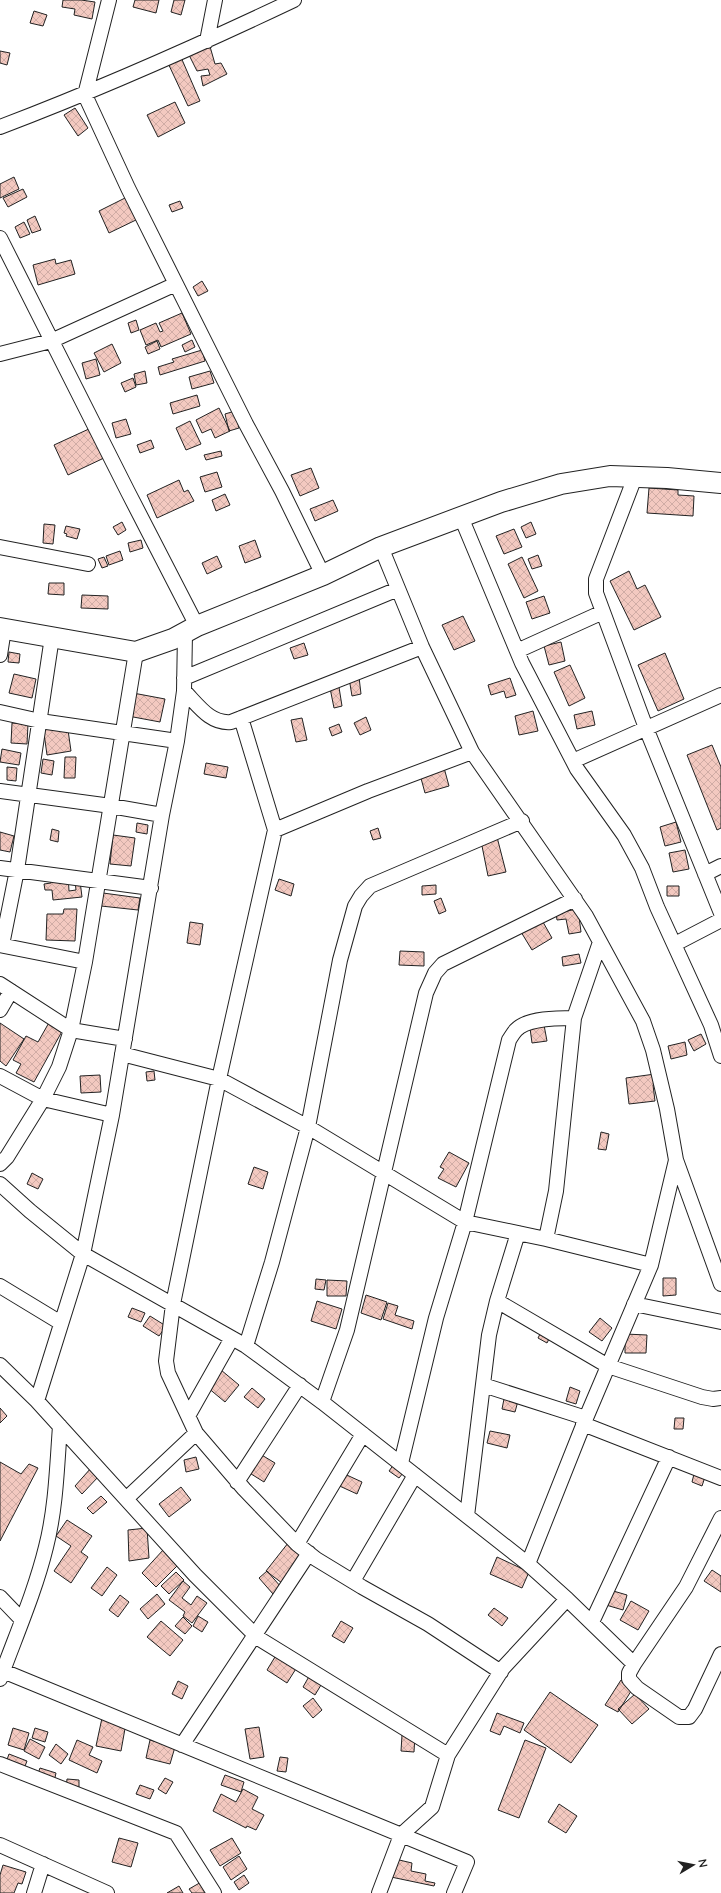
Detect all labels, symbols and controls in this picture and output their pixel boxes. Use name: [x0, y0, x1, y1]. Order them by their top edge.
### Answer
north arrow: [673, 1845, 713, 1885]
text: N: [696, 1858, 710, 1868]

